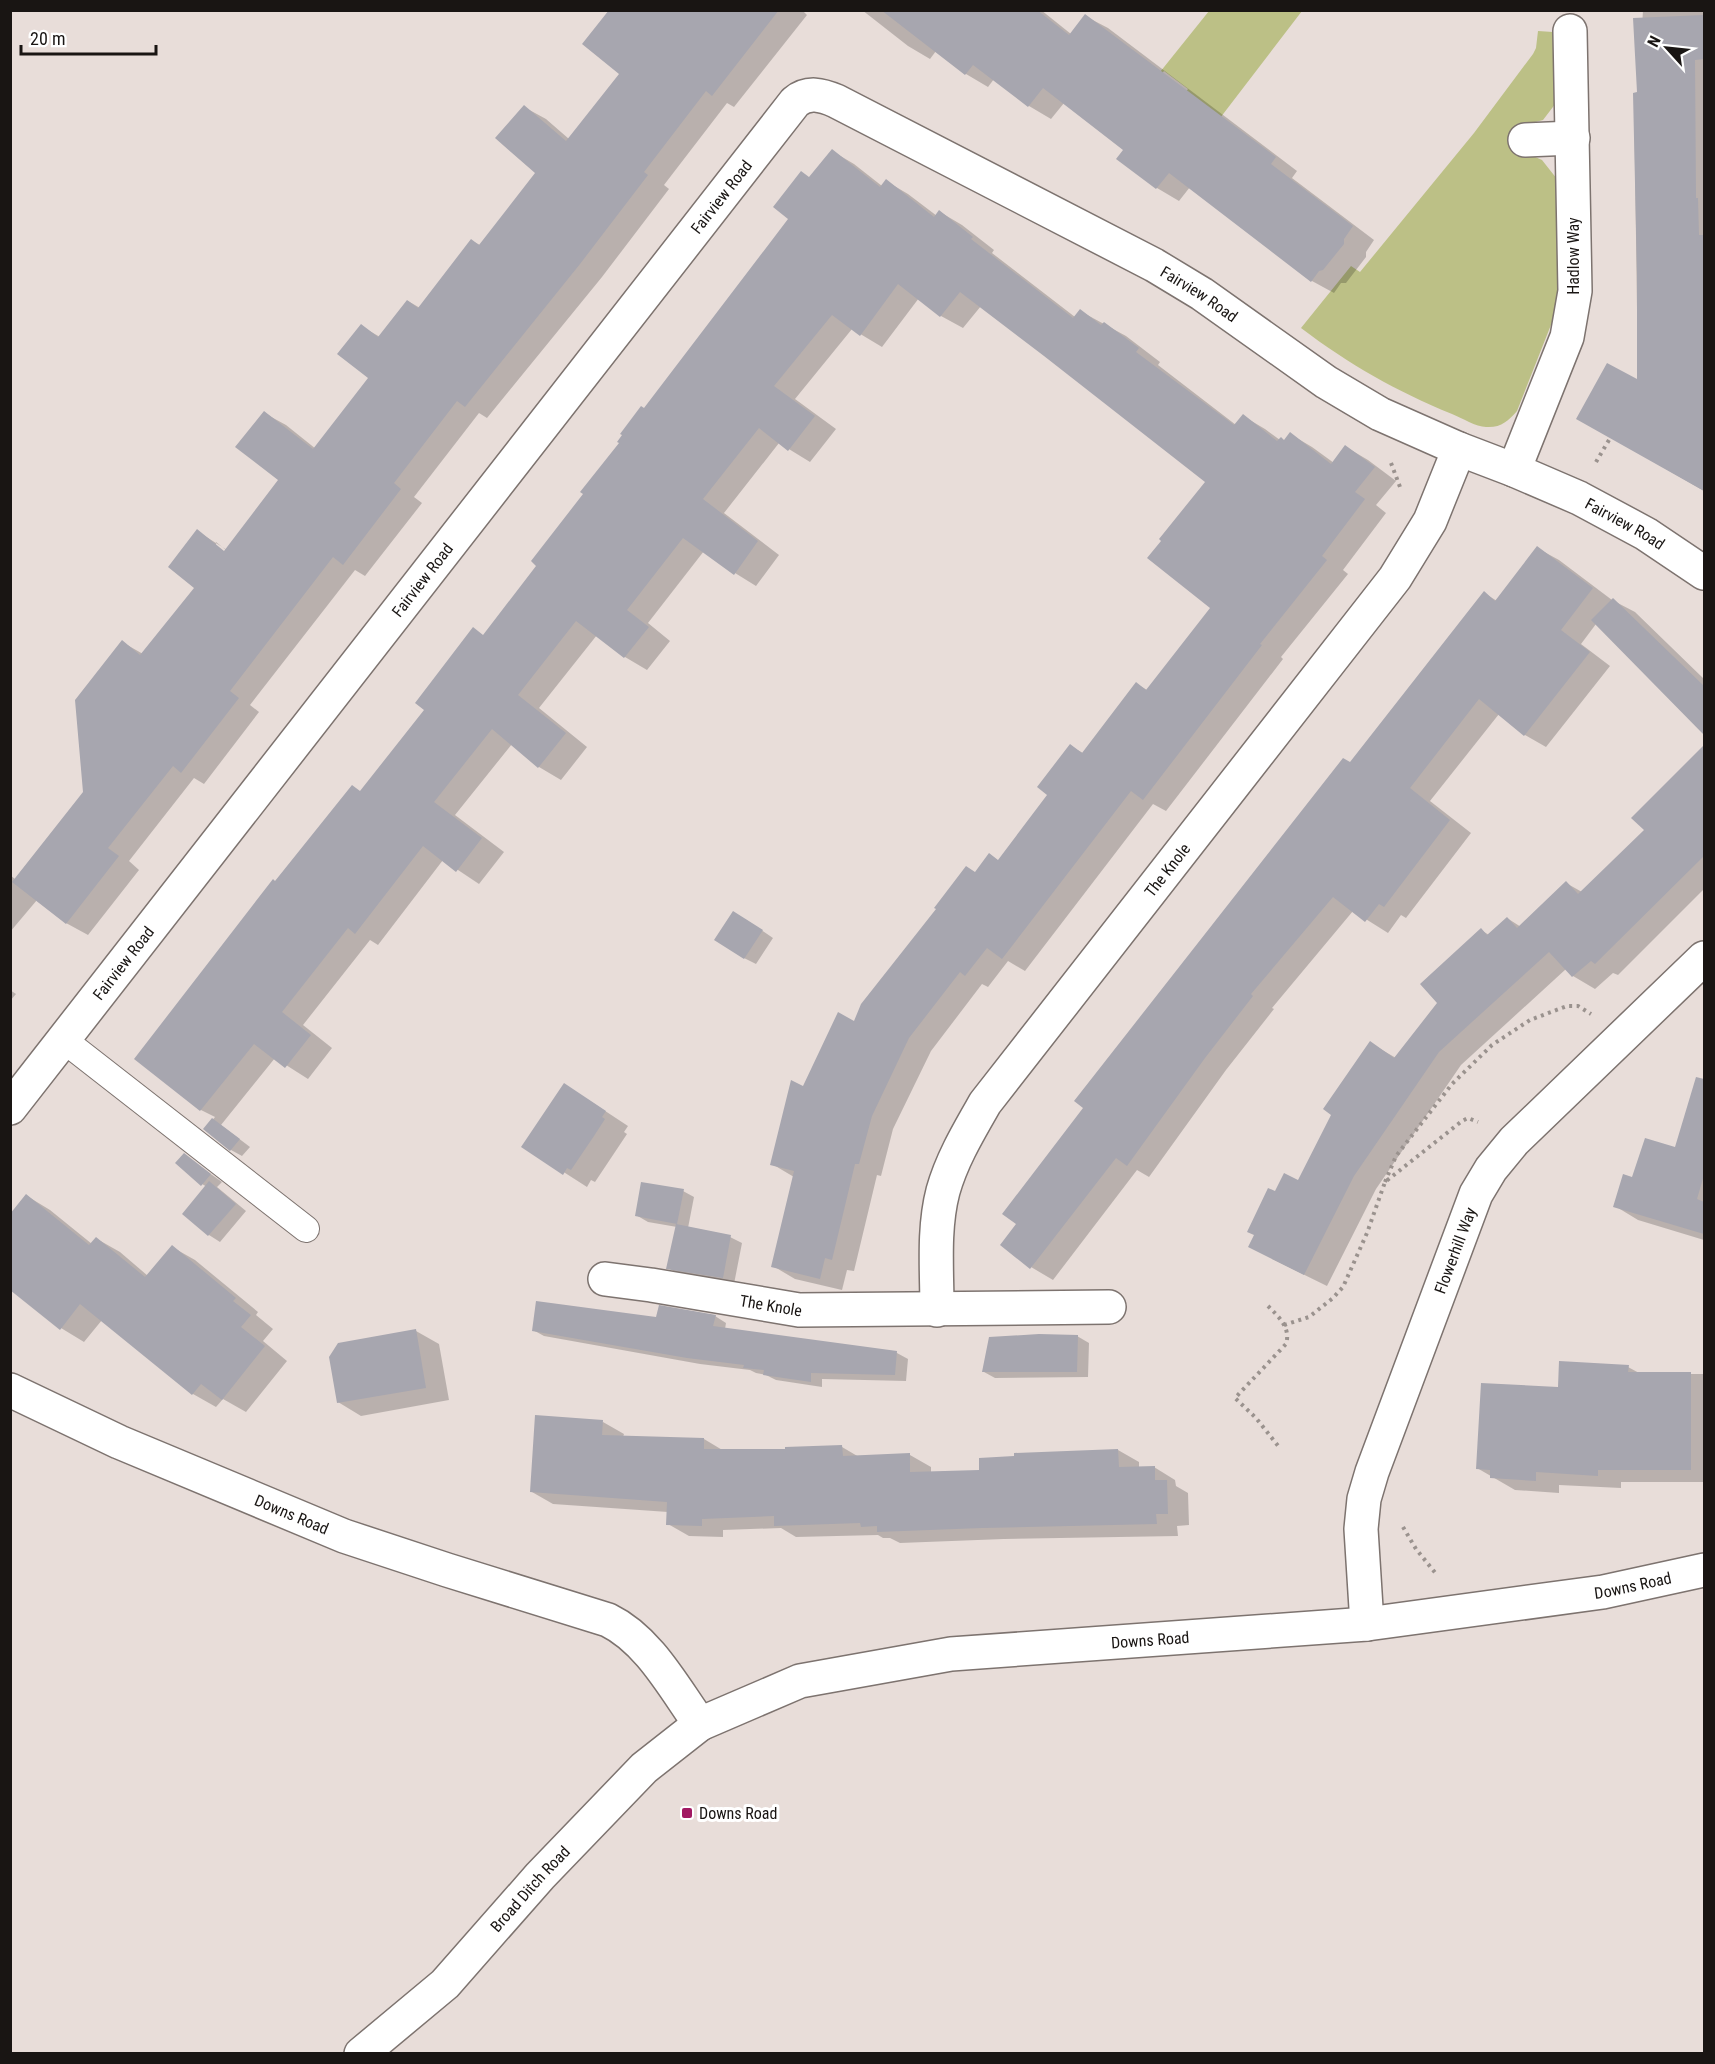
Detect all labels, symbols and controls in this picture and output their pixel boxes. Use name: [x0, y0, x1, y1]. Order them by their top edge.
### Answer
scale bar: [21, 18, 156, 56]
north arrow: [1637, 18, 1697, 78]
text: 20 m: [30, 28, 65, 49]
text: N: [1643, 33, 1665, 50]
street label: Fairview Road: [687, 156, 756, 237]
street label: Hadlow Way: [1564, 217, 1583, 295]
street label: Fairview Road: [1157, 262, 1241, 326]
street label: Fairview Road: [1582, 494, 1668, 554]
street label: Fairview Road: [388, 540, 457, 621]
street label: The Knole: [1141, 840, 1194, 901]
street label: Fairview Road: [89, 923, 158, 1004]
street label: Flowerhill Way: [1431, 1205, 1480, 1297]
street label: The Knole: [738, 1291, 803, 1320]
street label: Downs Road: [252, 1491, 331, 1539]
street label: Downs Road: [1593, 1568, 1673, 1603]
street label: Downs Road: [1110, 1628, 1190, 1652]
place label: Downs Road: [699, 1804, 777, 1823]
marker: Downs Road: [680, 1806, 694, 1820]
street label: Broad Ditch Road: [486, 1842, 574, 1936]

